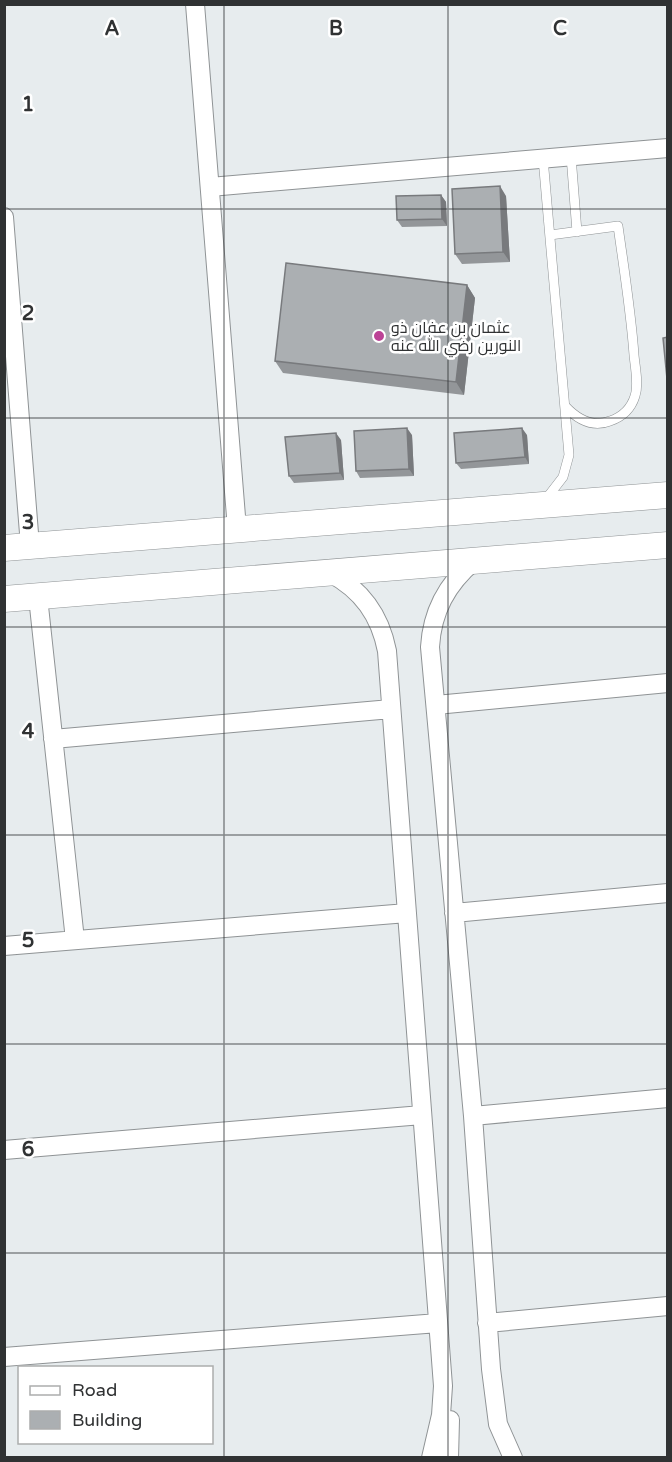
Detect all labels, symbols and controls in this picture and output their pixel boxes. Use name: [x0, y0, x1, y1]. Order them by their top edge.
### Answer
text: A: [105, 17, 120, 41]
text: B: [329, 17, 343, 41]
text: C: [553, 17, 567, 41]
text: 1: [22, 93, 34, 117]
text: 2: [22, 302, 34, 326]
place label: عثمان بن عفان ذو النورين رضي الله عنه: [391, 318, 521, 358]
marker: عثمان بن عفان ذو النورين رضي الله عنه: [372, 329, 386, 343]
text: 3: [22, 511, 34, 535]
text: 4: [22, 720, 35, 744]
text: 5: [22, 929, 34, 953]
text: 6: [22, 1138, 34, 1162]
legend: [18, 1366, 213, 1444]
text: Road: [72, 1379, 117, 1401]
text: Building: [72, 1409, 142, 1431]

